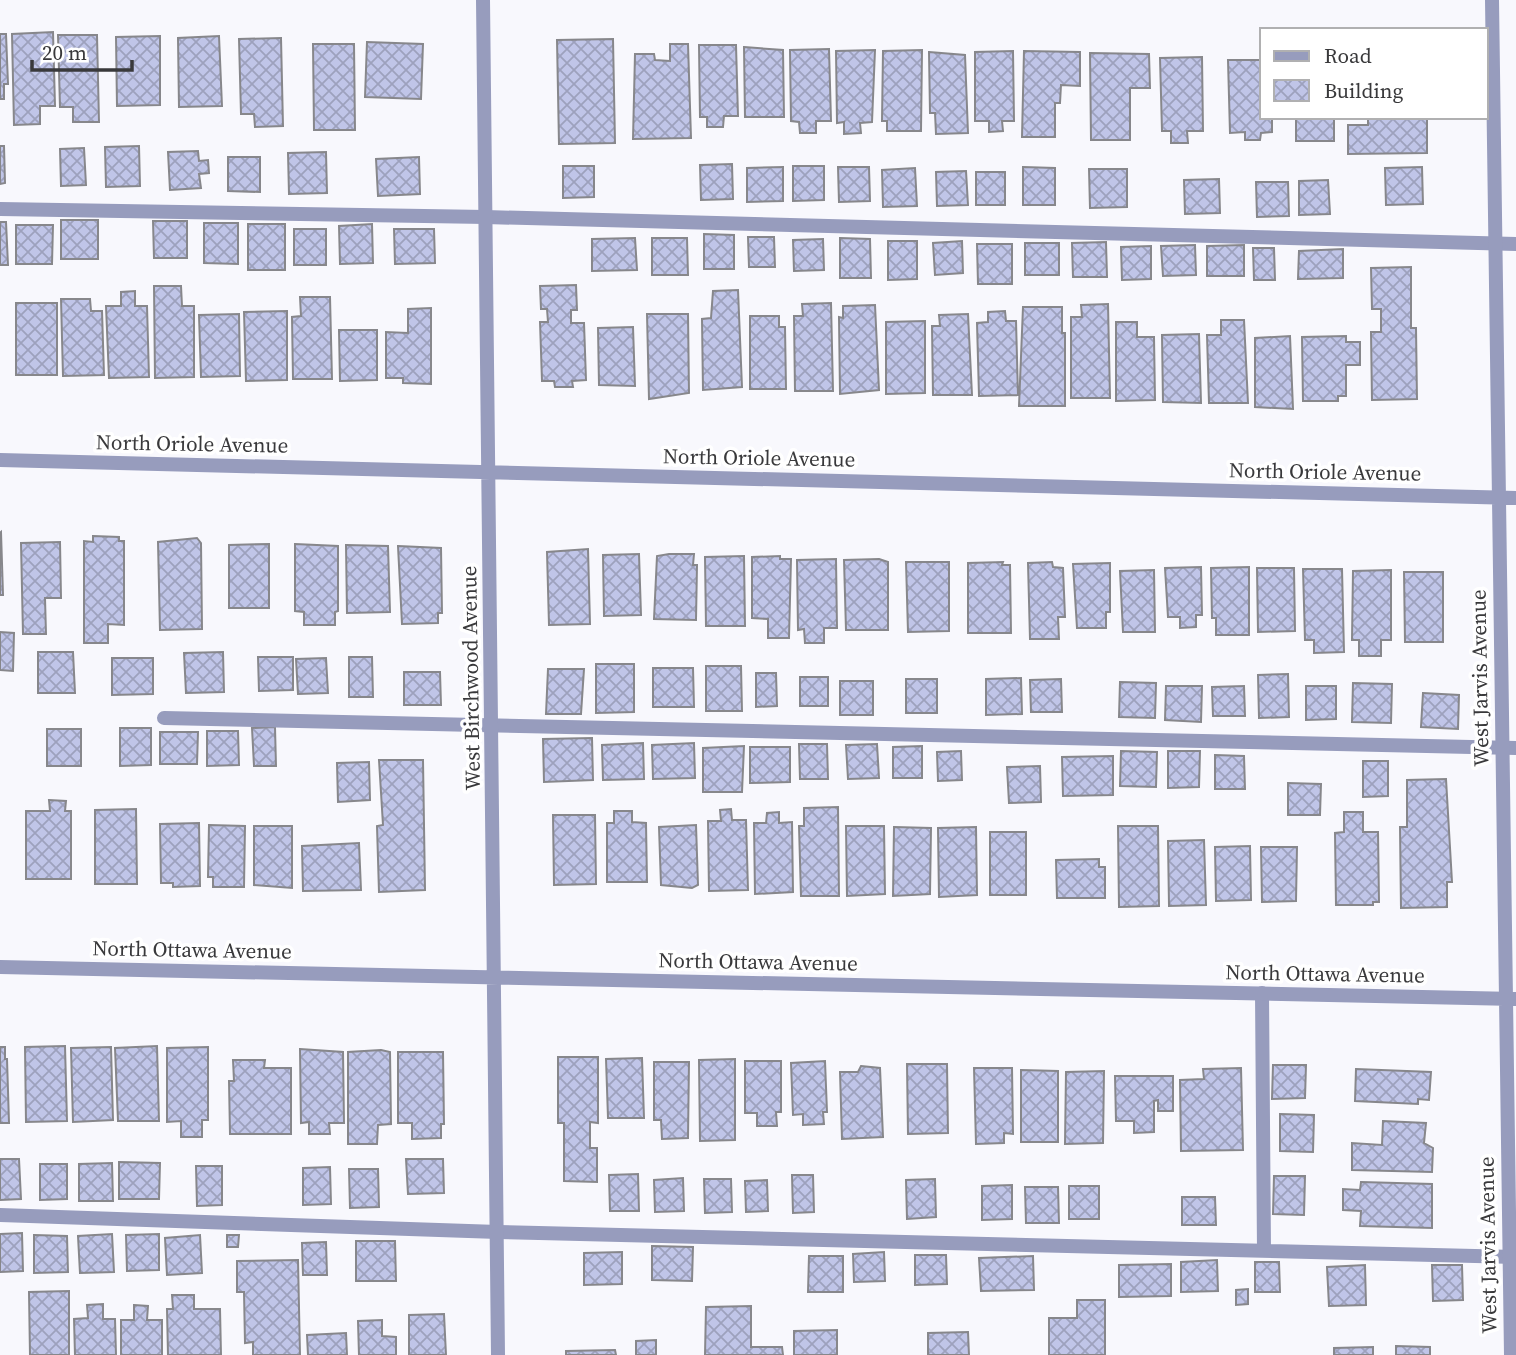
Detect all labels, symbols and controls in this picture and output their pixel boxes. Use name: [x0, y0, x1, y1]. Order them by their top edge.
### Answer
scale bar: [32, 28, 131, 72]
legend: [1260, 28, 1488, 119]
text: 20 m: [42, 38, 87, 67]
text: Road: [1324, 41, 1372, 70]
text: Building: [1324, 76, 1403, 105]
street label: North Oriole Avenue: [96, 427, 288, 460]
street label: North Oriole Avenue: [663, 441, 855, 474]
street label: North Oriole Avenue: [1229, 455, 1421, 488]
street label: West Birchwood Avenue: [454, 565, 487, 791]
street label: West Jarvis Avenue: [1463, 589, 1496, 767]
street label: North Ottawa Avenue: [92, 933, 292, 966]
street label: North Ottawa Avenue: [658, 945, 858, 978]
street label: North Ottawa Avenue: [1225, 957, 1425, 990]
street label: West Jarvis Avenue: [1471, 1156, 1504, 1334]

